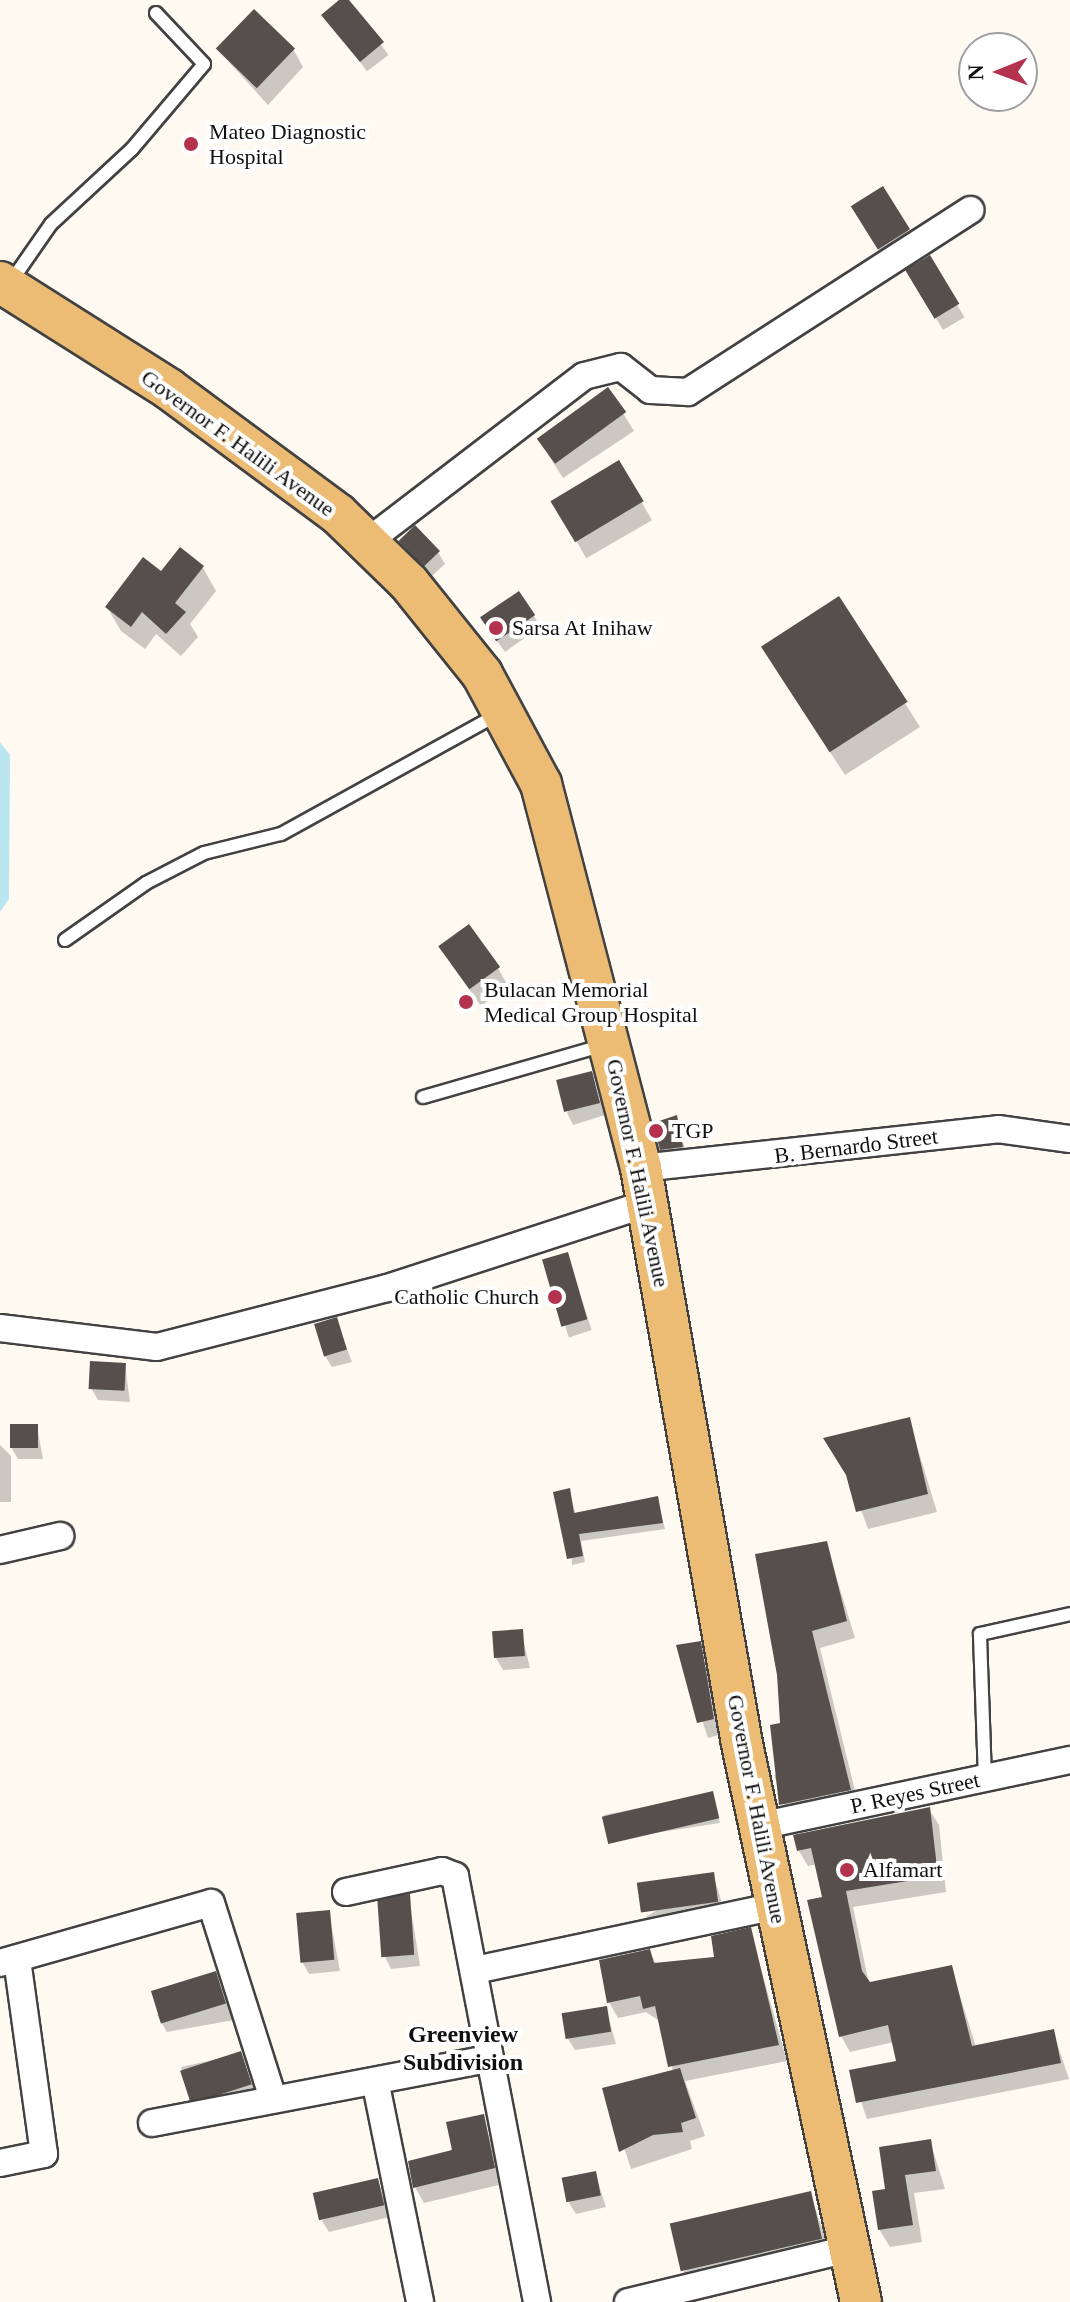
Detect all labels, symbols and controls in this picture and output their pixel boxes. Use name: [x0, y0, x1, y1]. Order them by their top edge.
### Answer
north arrow: [958, 32, 1038, 112]
text: N: [963, 64, 988, 81]
place label: Mateo Diagnostic Hospital: [209, 118, 366, 170]
marker: Mateo Diagnostic Hospital: [180, 133, 202, 155]
street label: Governor F. Halili Avenue: [136, 364, 340, 522]
place label: Sarsa At Inihaw: [512, 615, 654, 641]
marker: Sarsa At Inihaw: [487, 619, 505, 637]
place label: Bulacan Memorial Medical Group Hospital: [484, 976, 698, 1028]
marker: Bulacan Memorial Medical Group Hospital: [455, 991, 477, 1013]
street label: Governor F. Halili Avenue: [601, 1056, 675, 1290]
place label: TGP: [672, 1118, 714, 1144]
marker: TGP: [647, 1122, 665, 1140]
street label: B. Bernardo Street: [773, 1123, 939, 1169]
place label: Catholic Church: [394, 1284, 539, 1310]
marker: Catholic Church: [546, 1288, 564, 1306]
street label: Governor F. Halili Avenue: [722, 1692, 792, 1926]
street label: P. Reyes Street: [848, 1766, 982, 1820]
place label: Alfamart: [863, 1857, 942, 1883]
marker: Alfamart: [838, 1861, 856, 1879]
district label: Greenview Subdivision: [403, 2021, 523, 2077]

